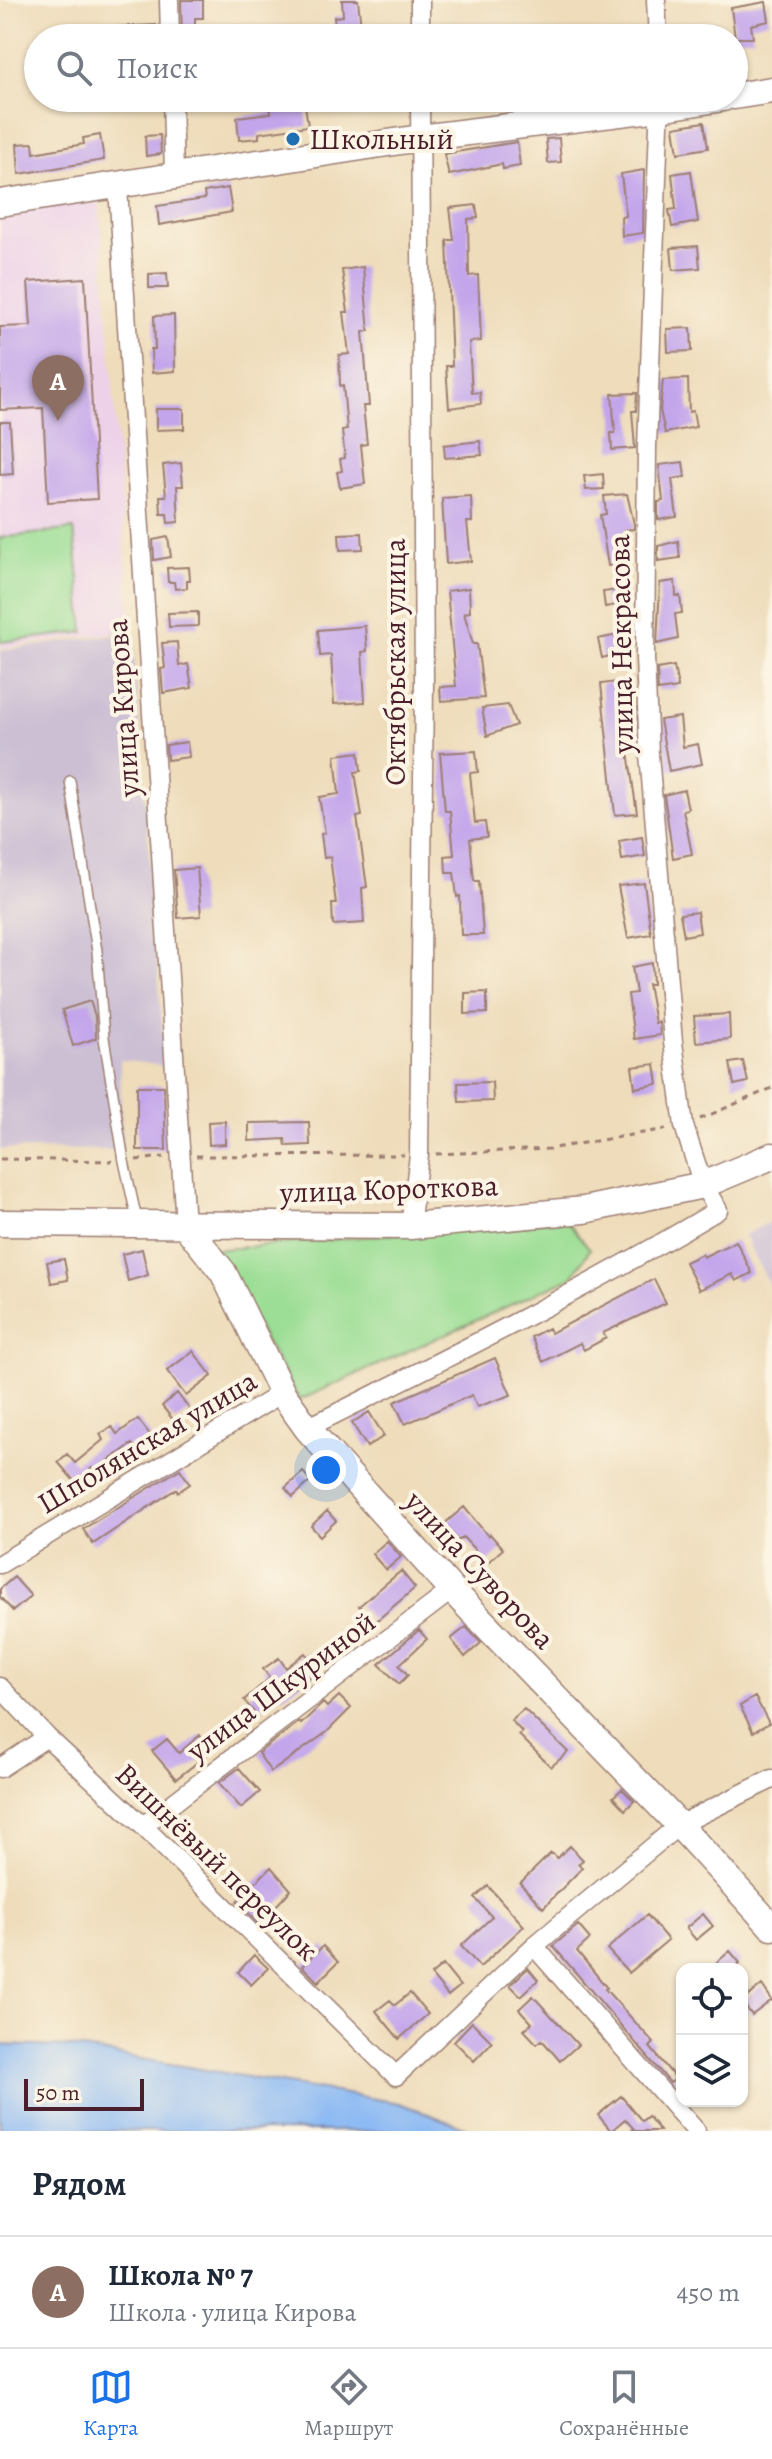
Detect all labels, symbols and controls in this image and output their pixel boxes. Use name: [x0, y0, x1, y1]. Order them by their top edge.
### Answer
search box: [24, 24, 748, 112]
icon: search: [52, 46, 96, 90]
text: Поиск: [116, 48, 198, 88]
place label: Школьный: [309, 119, 454, 159]
marker: Школьный: [284, 130, 302, 148]
pin: A: [32, 355, 84, 421]
street label: улица Некрасова: [599, 534, 643, 755]
street label: Октябрьская улица: [375, 538, 415, 786]
street label: улица Кирова: [97, 618, 149, 799]
street label: улица Короткова: [278, 1165, 499, 1213]
street label: Шполянская улица: [30, 1361, 264, 1523]
your location: [306, 1450, 346, 1490]
street label: улица Суворова: [395, 1481, 564, 1658]
street label: улица Шкуриной: [178, 1602, 384, 1771]
street label: Вишнёвый переулок: [107, 1754, 327, 1970]
map controls: [676, 1963, 748, 2107]
button: locate: [676, 1963, 748, 2035]
button: layers: [676, 2035, 748, 2107]
scale bar: [24, 2075, 144, 2111]
text: 50 m: [36, 2078, 80, 2108]
text: Рядом: [32, 2160, 126, 2207]
text: Школа № 7: [108, 2255, 253, 2295]
text: A: [50, 2275, 66, 2310]
text: 450 m: [676, 2275, 740, 2310]
text: Школа · улица Кирова: [108, 2295, 356, 2330]
tab: Карта: [83, 2365, 138, 2443]
tab: Маршрут: [304, 2365, 393, 2443]
tab: Сохранённые: [559, 2365, 689, 2443]

